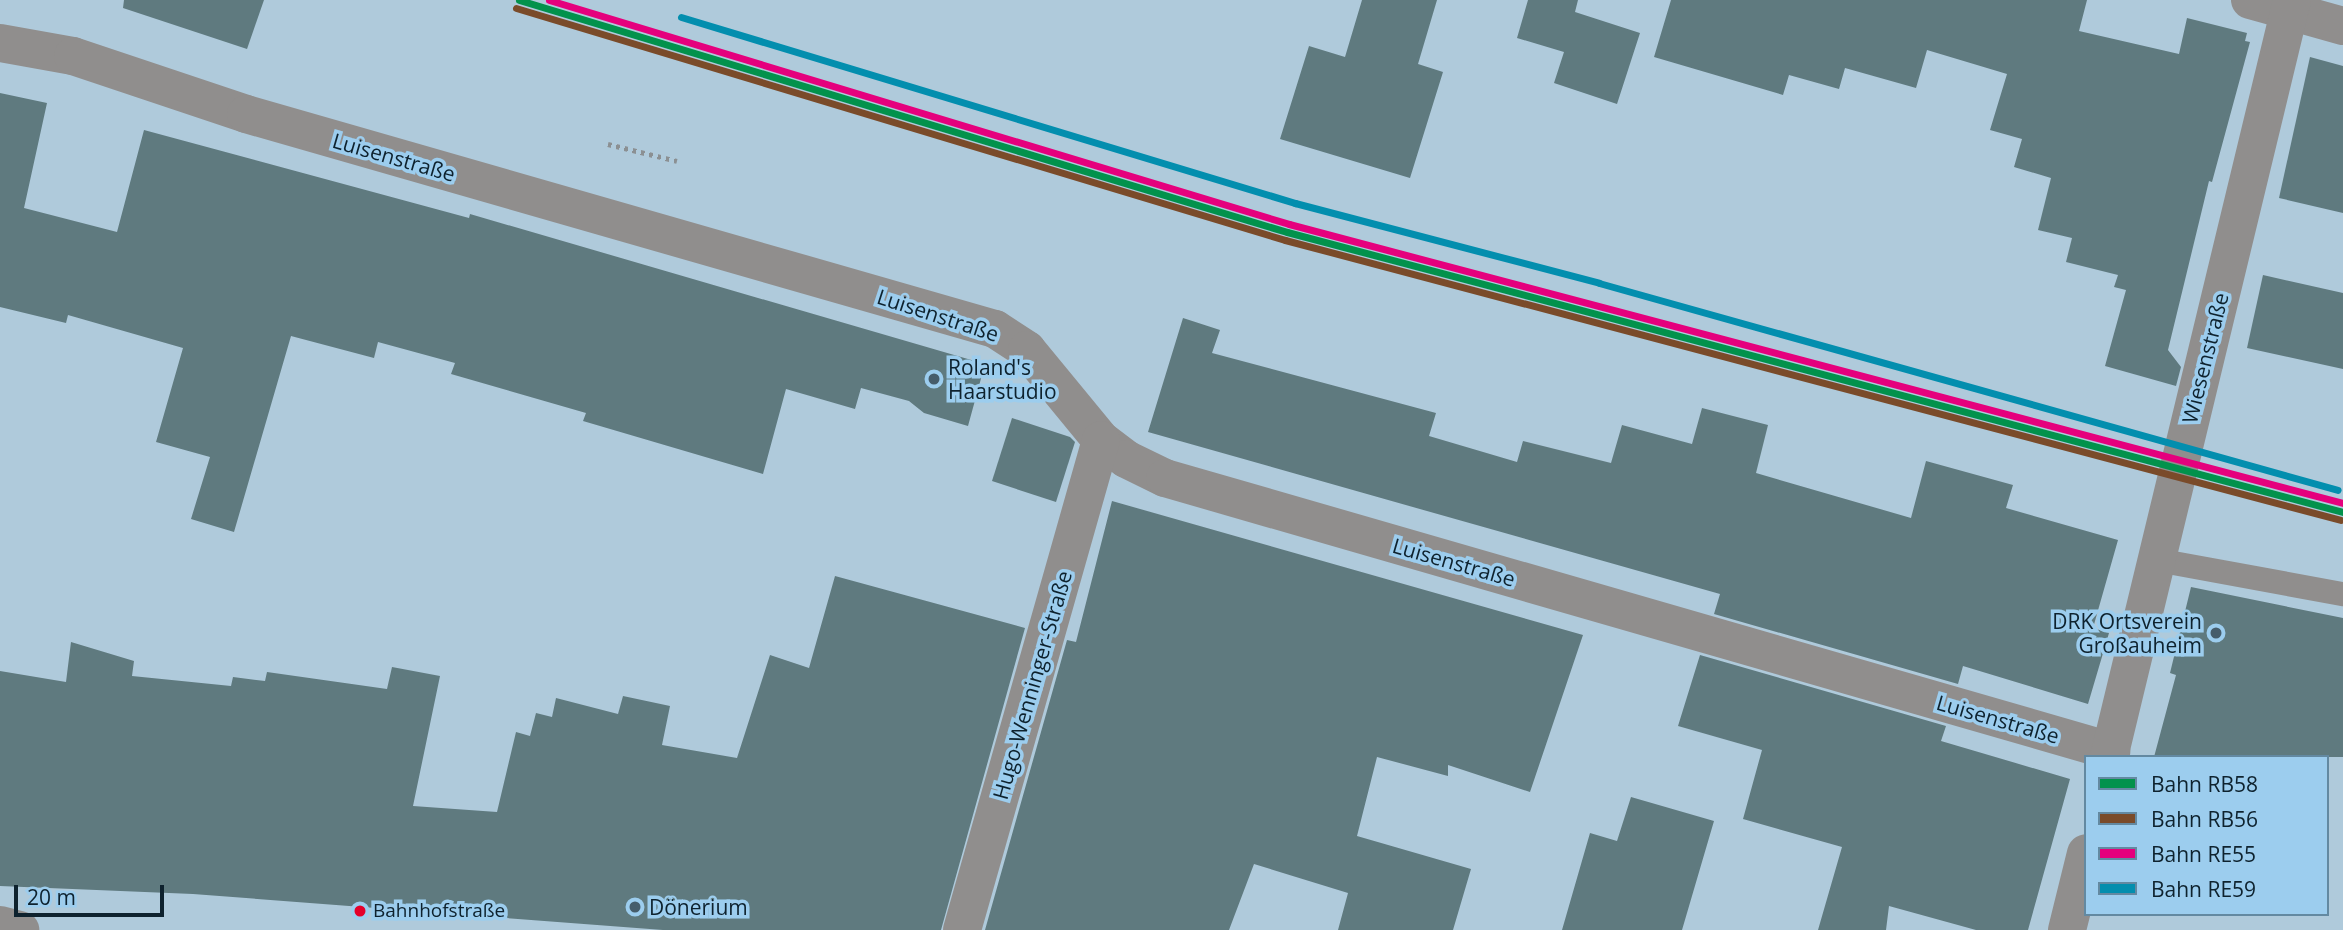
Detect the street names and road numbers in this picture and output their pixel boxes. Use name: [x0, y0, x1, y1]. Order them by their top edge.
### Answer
street label: Luisenstraße: [330, 127, 458, 187]
street label: Luisenstraße: [874, 283, 1002, 347]
street label: Wiesenstraße: [2177, 290, 2233, 426]
street label: Luisenstraße: [1390, 532, 1518, 592]
street label: Hugo-Wenninger-Straße: [987, 568, 1077, 802]
street label: Luisenstraße: [1934, 689, 2062, 749]

